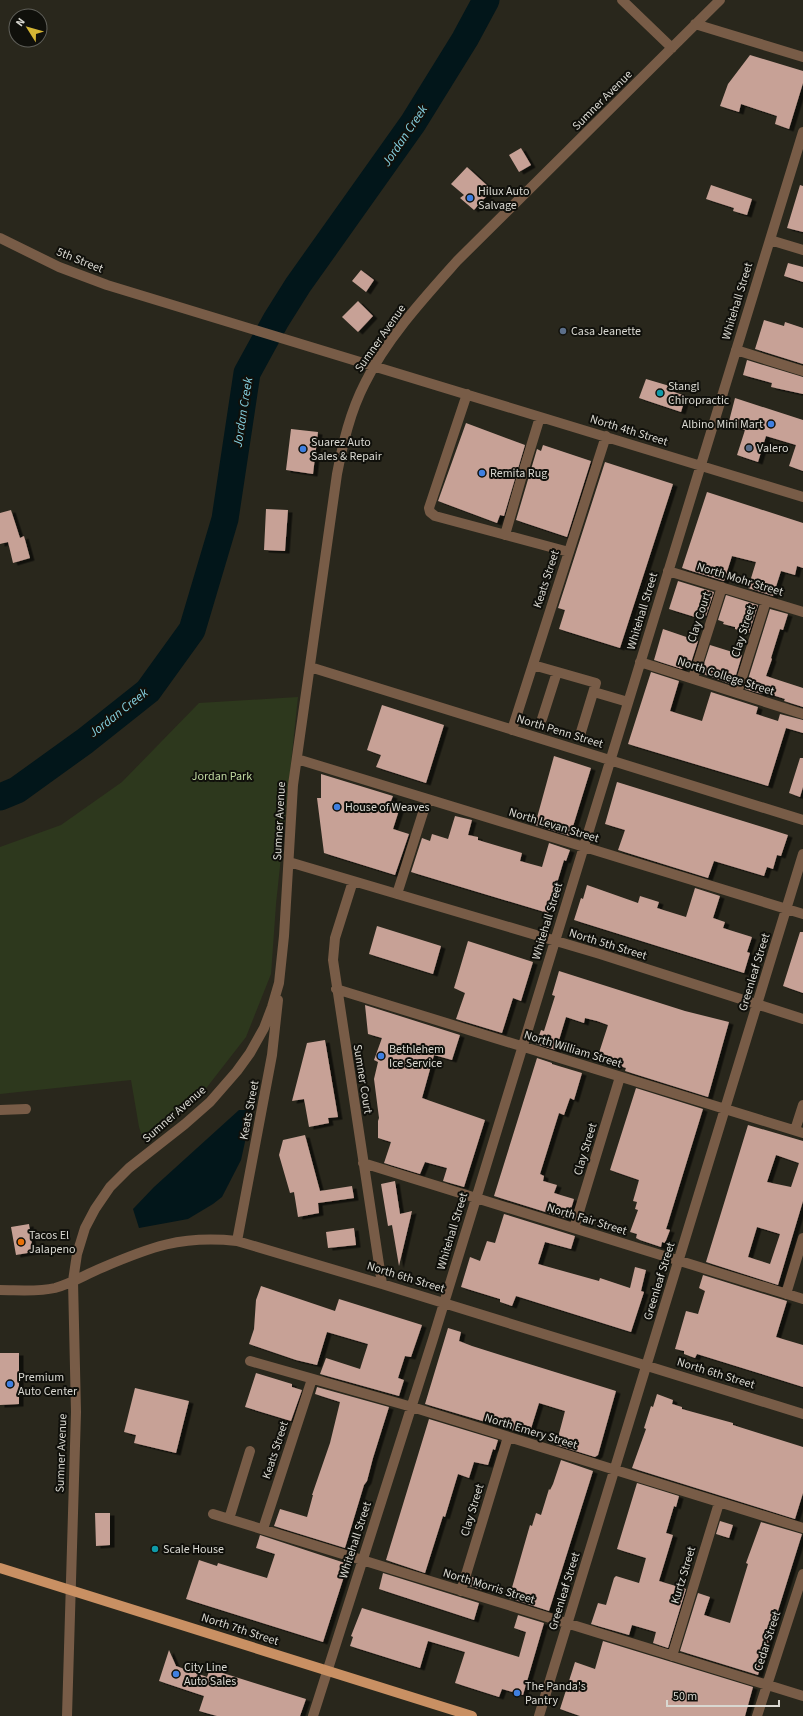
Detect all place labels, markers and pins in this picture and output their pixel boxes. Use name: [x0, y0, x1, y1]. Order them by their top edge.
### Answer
place label: Hilux Auto Salvage: [478, 183, 529, 214]
marker: Hilux Auto Salvage: [465, 193, 475, 203]
place label: Casa Jeanette: [571, 323, 641, 340]
marker: Casa Jeanette: [558, 326, 568, 336]
place label: Stangl Chiropractic: [668, 378, 730, 409]
marker: Stangl Chiropractic: [655, 388, 665, 398]
place label: Albino Mini Mart: [682, 416, 763, 433]
marker: Albino Mini Mart: [766, 419, 776, 429]
place label: Suarez Auto Sales & Repair: [311, 434, 383, 465]
place label: Valero: [757, 440, 789, 457]
marker: Valero: [744, 443, 754, 453]
marker: Suarez Auto Sales & Repair: [298, 444, 308, 454]
place label: Remita Rug: [490, 465, 547, 482]
marker: Remita Rug: [477, 468, 487, 478]
place label: House of Weaves: [345, 799, 429, 816]
marker: House of Weaves: [332, 802, 342, 812]
place label: Bethlehem Ice Service: [389, 1041, 444, 1072]
marker: Bethlehem Ice Service: [376, 1051, 386, 1061]
place label: Tacos El Jalapeno: [29, 1227, 76, 1258]
marker: Tacos El Jalapeno: [16, 1237, 26, 1247]
place label: Premium Auto Center: [18, 1369, 78, 1400]
marker: Premium Auto Center: [5, 1379, 15, 1389]
place label: Scale House: [163, 1541, 224, 1558]
marker: Scale House: [150, 1544, 160, 1554]
place label: City Line Auto Sales: [184, 1659, 236, 1690]
marker: City Line Auto Sales: [171, 1669, 181, 1679]
place label: The Panda's Pantry: [525, 1678, 586, 1709]
marker: The Panda's Pantry: [512, 1688, 522, 1698]

